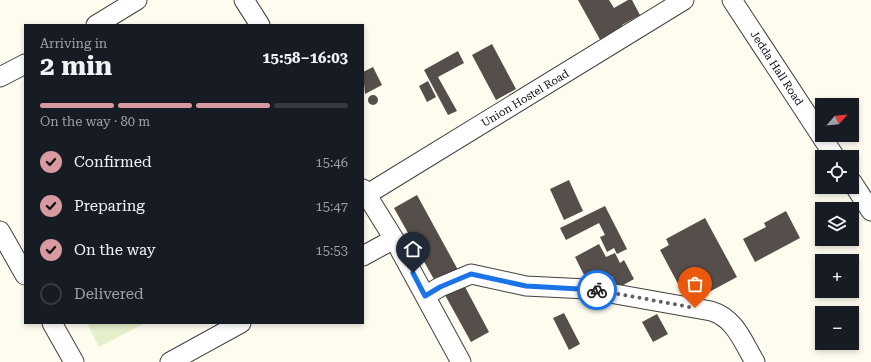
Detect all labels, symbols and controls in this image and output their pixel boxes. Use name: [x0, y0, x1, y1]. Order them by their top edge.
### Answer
street label: Jedda Hall Road: [748, 28, 806, 108]
text: Arriving in: [40, 36, 107, 51]
text: 15:58–16:03: [262, 49, 348, 67]
text: 2 min: [40, 51, 112, 81]
street label: Union Hostel Road: [479, 67, 571, 130]
north arrow: [815, 98, 859, 142]
map controls: [815, 98, 859, 350]
text: On the way · 80 m: [40, 114, 150, 129]
button: locate: [815, 150, 859, 194]
icon: check: [40, 151, 62, 173]
text: Confirmed: [74, 153, 152, 171]
text: 15:46: [316, 155, 348, 170]
icon: check: [40, 195, 62, 217]
text: Preparing: [74, 197, 145, 215]
text: 15:47: [316, 199, 348, 214]
button: layers: [815, 202, 859, 246]
pin: [396, 232, 430, 273]
icon: home: [402, 238, 424, 260]
icon: check: [40, 239, 62, 261]
text: On the way: [74, 241, 156, 259]
text: 15:53: [316, 243, 348, 258]
button: +: [815, 254, 859, 298]
pin: [678, 267, 712, 308]
courier: [577, 270, 617, 310]
icon: bag: [684, 273, 706, 295]
icon: bike: [586, 279, 608, 301]
text: Delivered: [74, 285, 144, 303]
button: −: [815, 306, 859, 350]

